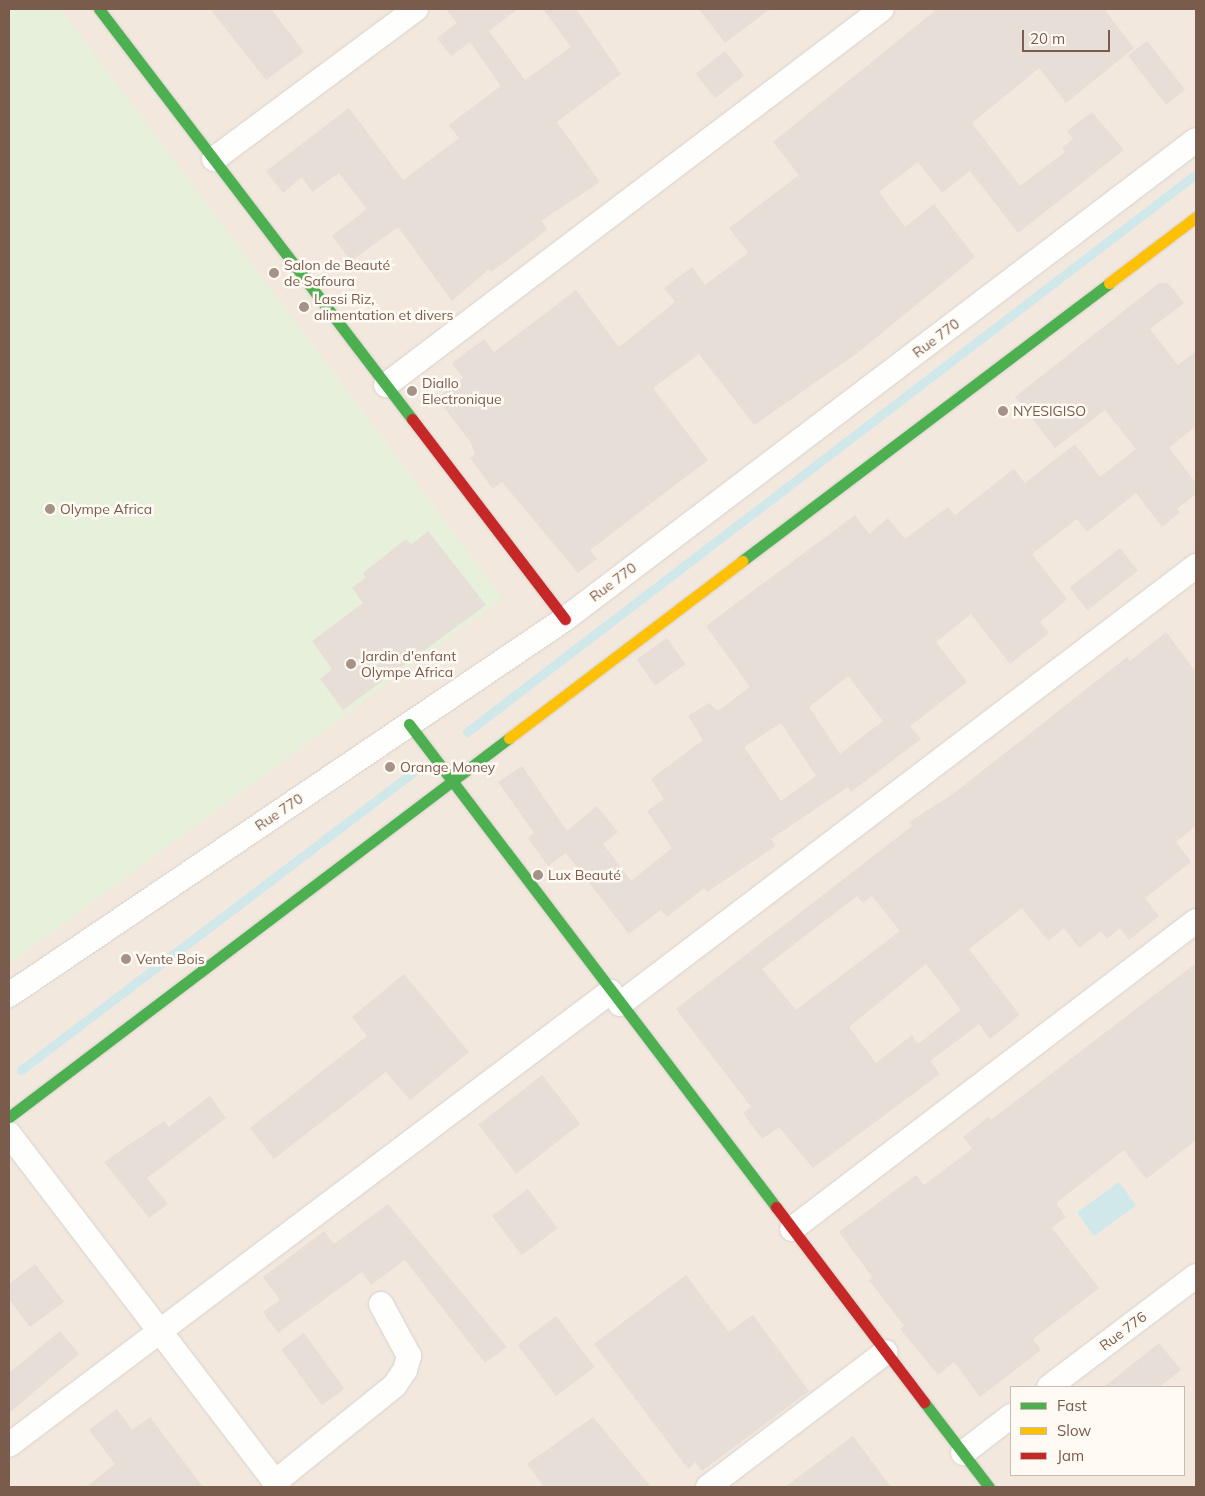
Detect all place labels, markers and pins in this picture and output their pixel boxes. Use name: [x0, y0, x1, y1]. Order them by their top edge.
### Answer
place label: Salon de Beauté de Safoura: [284, 257, 390, 290]
marker: Salon de Beauté de Safoura: [268, 267, 280, 279]
place label: Lassi Riz, alimentation et divers: [314, 291, 453, 324]
marker: Lassi Riz, alimentation et divers: [298, 301, 310, 313]
place label: Diallo Electronique: [422, 375, 502, 408]
marker: Diallo Electronique: [406, 385, 418, 397]
place label: NYESIGISO: [1013, 403, 1086, 419]
marker: NYESIGISO: [997, 405, 1009, 417]
place label: Olympe Africa: [60, 501, 152, 517]
marker: Olympe Africa: [44, 503, 56, 515]
place label: Jardin d'enfant Olympe Africa: [361, 648, 456, 680]
marker: Jardin d'enfant Olympe Africa: [345, 658, 357, 670]
place label: Orange Money: [400, 759, 495, 775]
marker: Orange Money: [384, 761, 396, 773]
place label: Lux Beauté: [548, 867, 621, 883]
marker: Lux Beauté: [532, 869, 544, 881]
place label: Vente Bois: [136, 951, 205, 967]
marker: Vente Bois: [120, 953, 132, 965]

